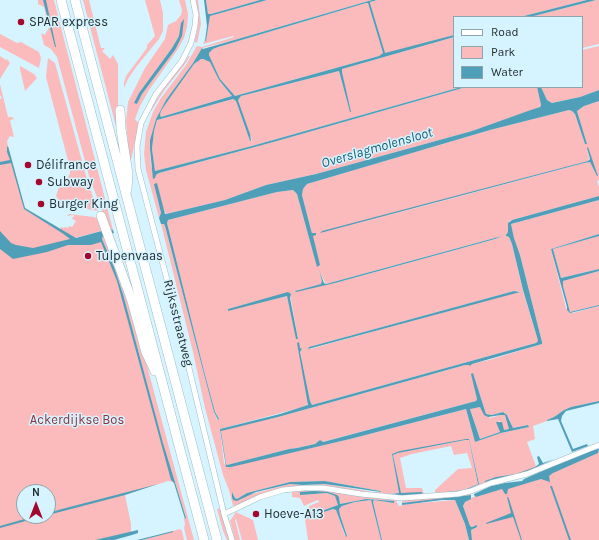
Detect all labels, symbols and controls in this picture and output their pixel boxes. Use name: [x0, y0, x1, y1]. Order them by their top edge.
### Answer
place label: SPAR express: [29, 14, 108, 30]
legend: [453, 16, 583, 88]
marker: SPAR express: [16, 17, 26, 27]
text: Road: [491, 25, 519, 39]
text: Park: [491, 45, 515, 59]
text: Water: [491, 65, 523, 79]
water label: Overslagmolensloot: [319, 124, 435, 172]
place label: Délifrance: [36, 157, 96, 173]
marker: Délifrance: [23, 160, 33, 170]
place label: Subway: [47, 174, 93, 190]
marker: Subway: [34, 177, 44, 187]
place label: Burger King: [49, 196, 118, 212]
marker: Burger King: [36, 199, 46, 209]
place label: Tulpenvaas: [96, 248, 163, 264]
marker: Tulpenvaas: [83, 251, 93, 261]
street label: Rijksstraatweg: [160, 278, 196, 368]
park label: Ackerdijkse Bos: [30, 412, 124, 428]
north arrow: [16, 484, 56, 524]
text: N: [32, 486, 40, 499]
place label: Hoeve-A13: [264, 506, 324, 522]
marker: Hoeve-A13: [251, 509, 261, 519]

